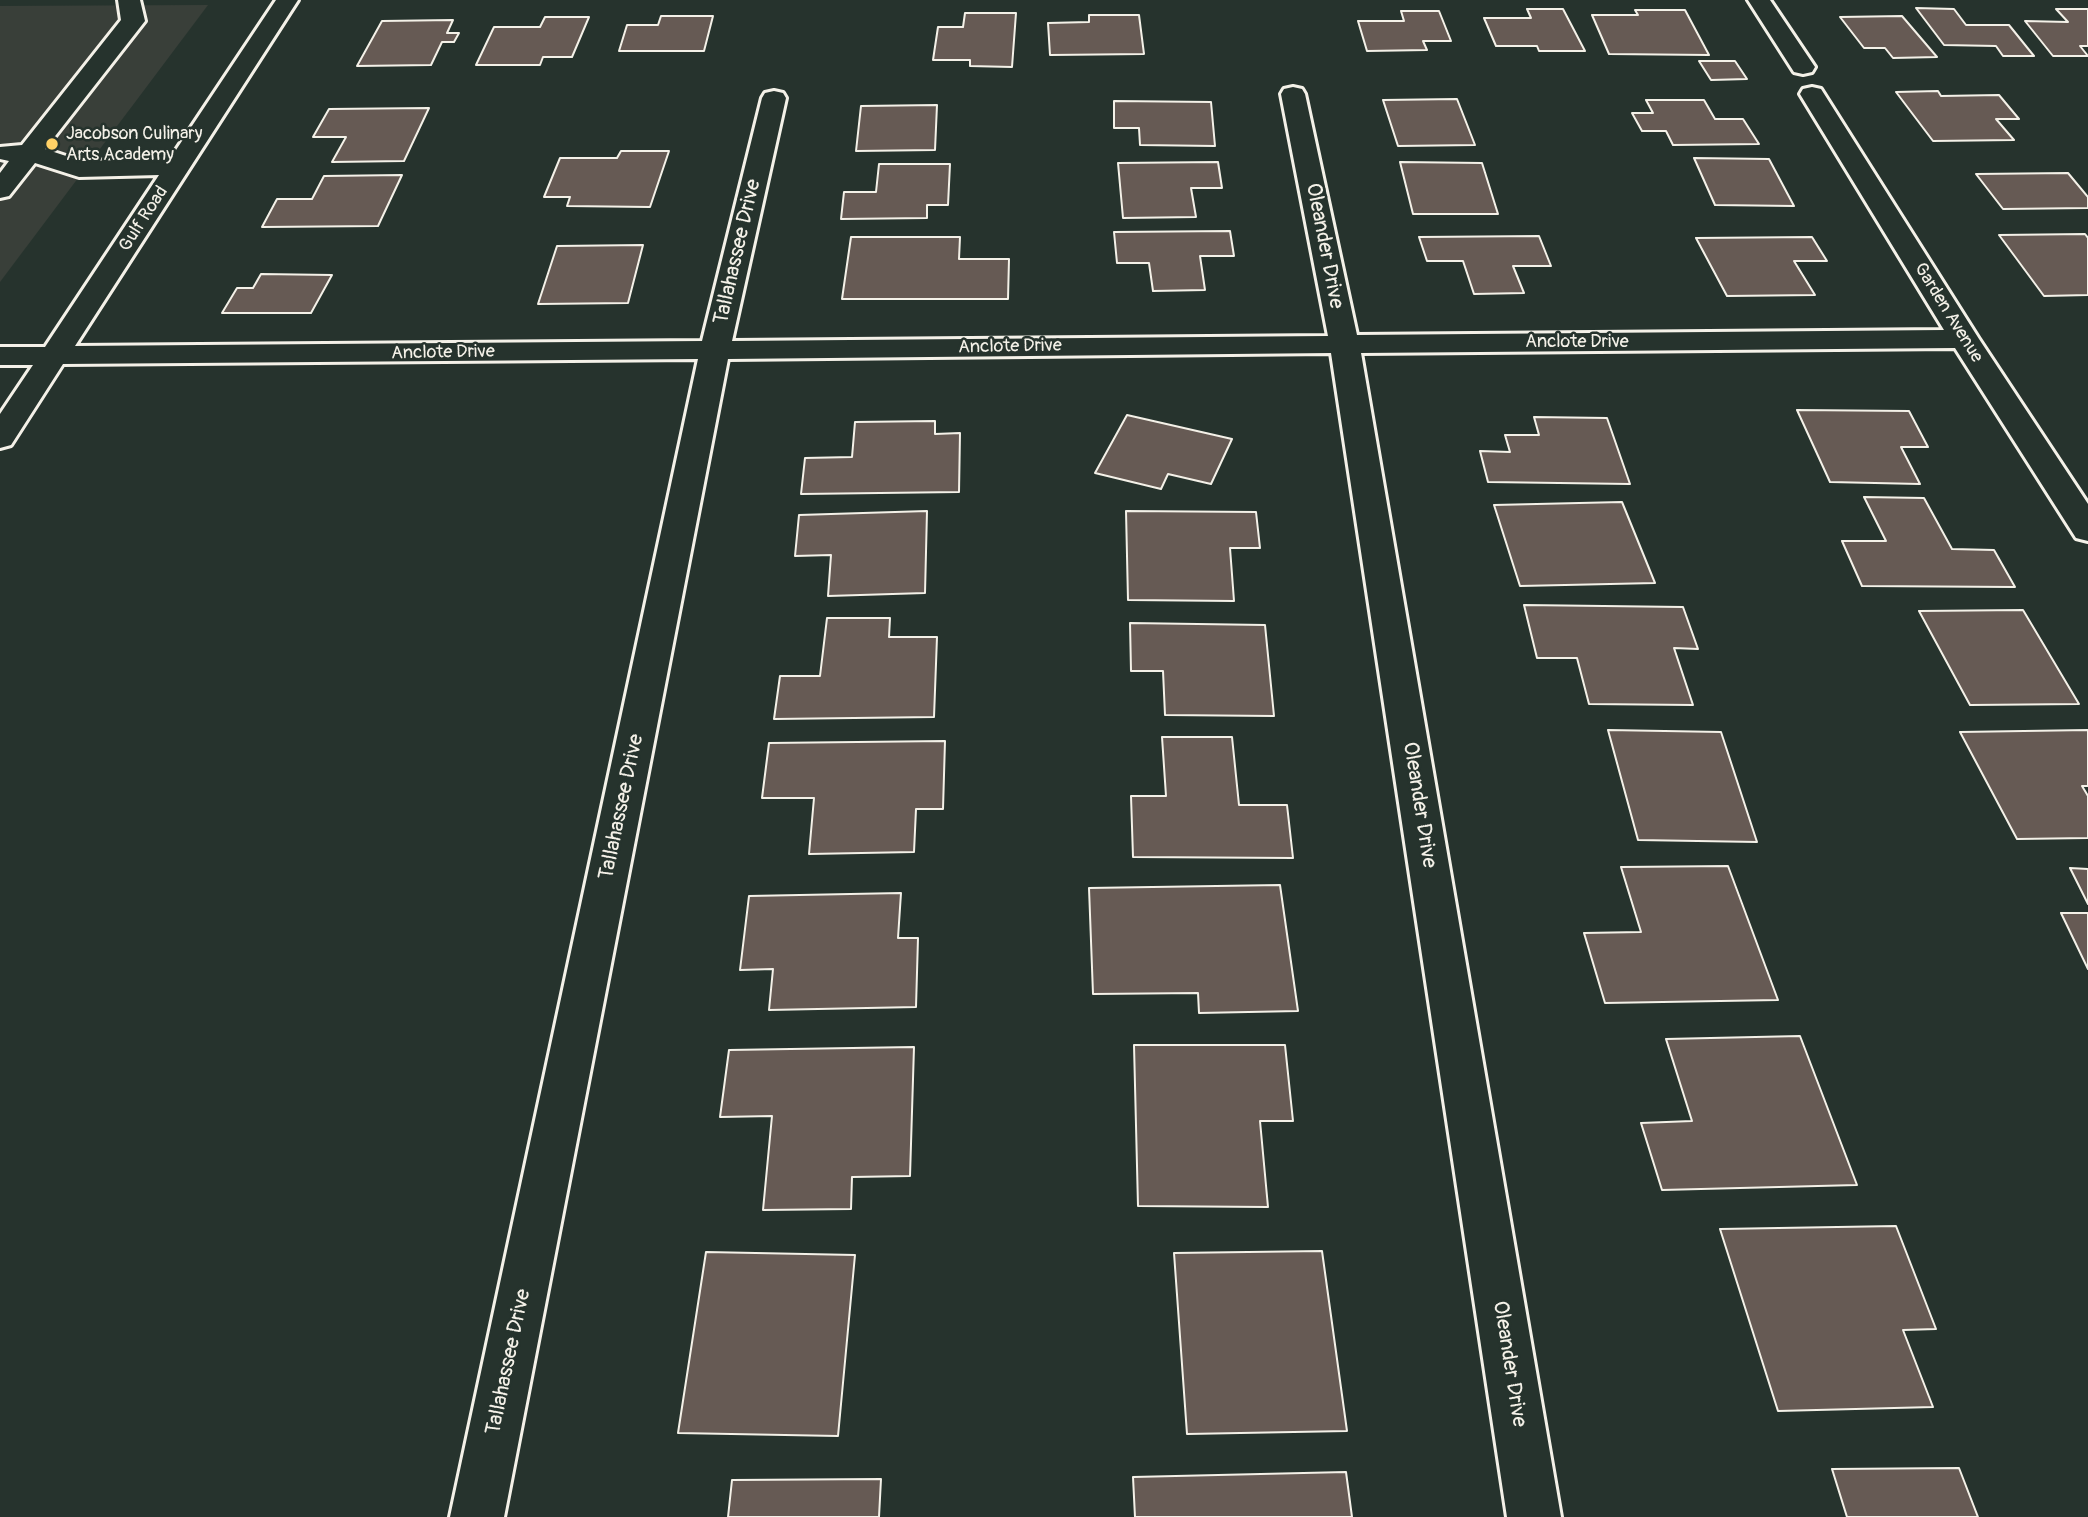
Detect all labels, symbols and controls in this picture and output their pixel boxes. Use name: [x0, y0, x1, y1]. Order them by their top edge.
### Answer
place label: Jacobson Culinary Arts Academy: [66, 123, 202, 166]
marker: Jacobson Culinary Arts Academy: [44, 136, 60, 152]
street label: Tallahassee Drive: [709, 177, 767, 327]
street label: Oleander Drive: [1299, 181, 1349, 311]
street label: Gulf Road: [115, 182, 173, 256]
street label: Garden Avenue: [1909, 259, 1987, 367]
street label: Anclote Drive: [1525, 331, 1629, 353]
street label: Anclote Drive: [958, 335, 1062, 359]
street label: Anclote Drive: [391, 341, 495, 365]
street label: Tallahassee Drive: [594, 732, 650, 882]
street label: Oleander Drive: [1397, 740, 1441, 870]
street label: Tallahassee Drive: [481, 1287, 537, 1437]
street label: Oleander Drive: [1487, 1299, 1531, 1429]

